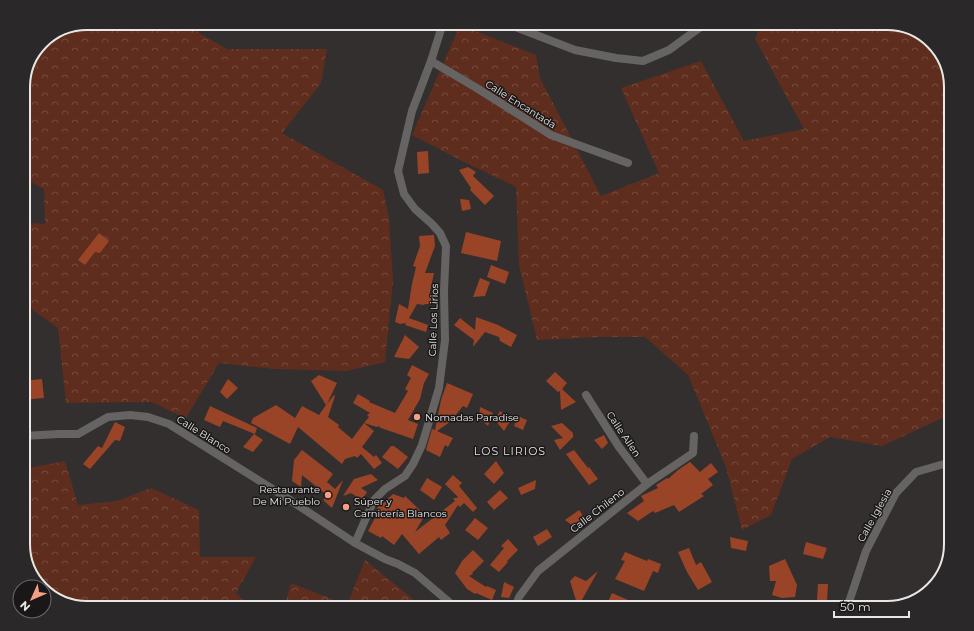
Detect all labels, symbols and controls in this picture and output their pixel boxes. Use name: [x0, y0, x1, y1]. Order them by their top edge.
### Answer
street label: Calle Encantada: [483, 77, 559, 131]
street label: Calle Los Lirios: [426, 283, 441, 357]
street label: Calle Allen: [604, 409, 644, 460]
place label: Nomadas Paradise: [425, 411, 519, 424]
marker: Nomadas Paradise: [412, 412, 422, 422]
street label: Calle Blanco: [174, 413, 233, 456]
district label: LOS LIRIOS: [474, 444, 546, 458]
place label: Restaurante De Mi Pueblo: [253, 483, 320, 508]
street label: Calle Chileno: [568, 485, 627, 536]
street label: Calle Iglesia: [854, 486, 894, 544]
marker: Restaurante De Mi Pueblo: [323, 490, 333, 500]
place label: Súper y Carnicería Blancos: [354, 495, 447, 520]
marker: Súper y Carnicería Blancos: [341, 502, 351, 512]
north arrow: [12, 579, 52, 619]
scale bar: [834, 593, 909, 619]
text: N: [17, 598, 33, 614]
text: 50 m: [840, 599, 871, 614]

